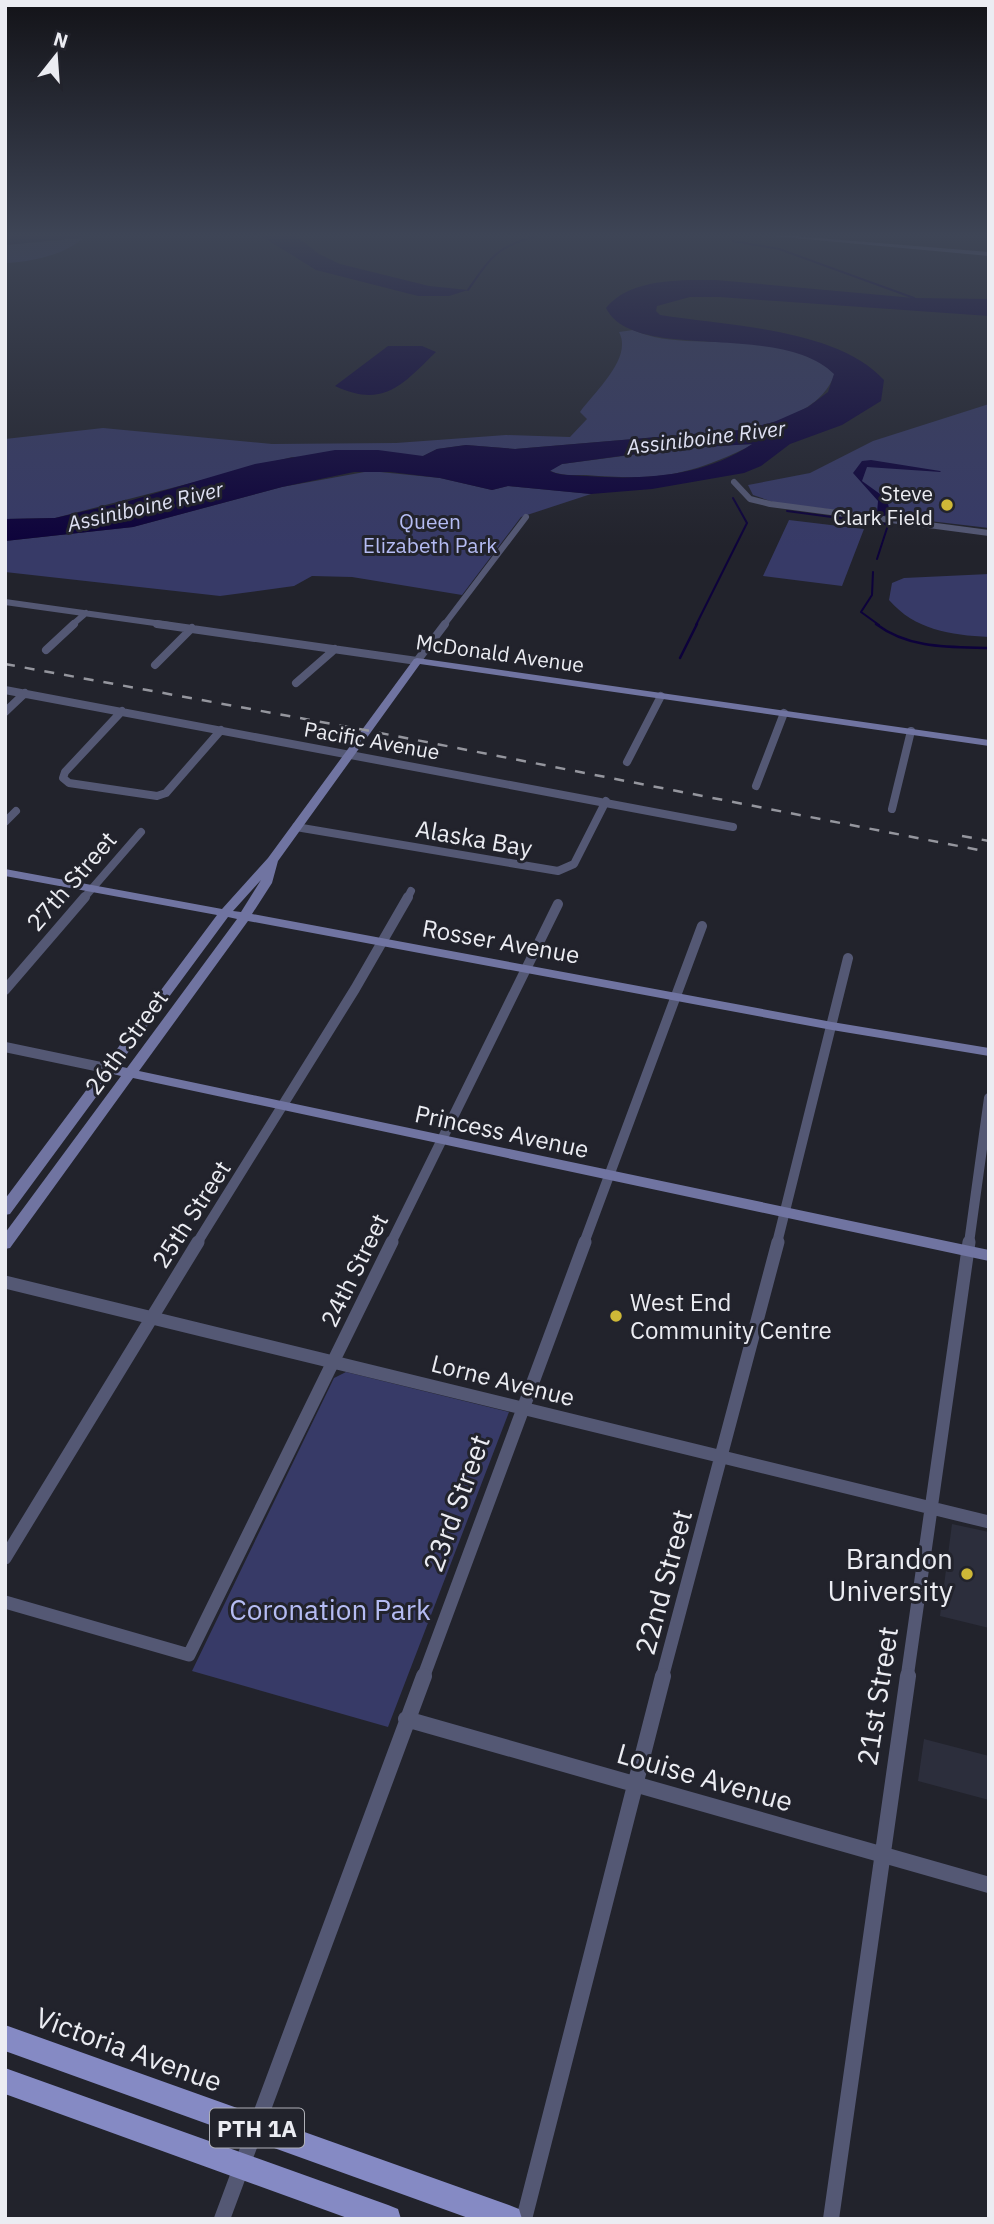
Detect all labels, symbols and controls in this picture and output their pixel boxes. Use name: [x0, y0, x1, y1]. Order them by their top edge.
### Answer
north arrow: [21, 21, 91, 91]
text: N: [51, 26, 71, 53]
water label: Assiniboine River: [624, 413, 788, 461]
water label: Assiniboine River: [63, 474, 227, 538]
place label: Steve Clark Field: [833, 479, 933, 531]
marker: Steve Clark Field: [939, 497, 955, 513]
park label: Queen Elizabeth Park: [363, 507, 497, 559]
street label: McDonald Avenue: [414, 627, 586, 679]
street label: Pacific Avenue: [302, 714, 442, 766]
street label: Alaska Bay: [413, 812, 535, 864]
street label: 27th Street: [19, 824, 123, 938]
street label: Rosser Avenue: [420, 911, 582, 971]
street label: 26th Street: [77, 983, 175, 1101]
street label: Princess Avenue: [412, 1097, 592, 1165]
street label: 25th Street: [144, 1154, 238, 1274]
street label: 24th Street: [313, 1208, 395, 1332]
place label: West End Community Centre: [630, 1286, 832, 1346]
marker: West End Community Centre: [608, 1308, 624, 1324]
street label: Lorne Avenue: [428, 1347, 578, 1413]
street label: 23rd Street: [414, 1429, 498, 1577]
street label: 22nd Street: [626, 1505, 700, 1659]
place label: Brandon University: [827, 1540, 953, 1609]
marker: Brandon University: [959, 1566, 975, 1582]
park label: Coronation Park: [229, 1591, 431, 1628]
street label: 21st Street: [848, 1624, 906, 1768]
street label: Louise Avenue: [613, 1734, 797, 1820]
street label: Victoria Avenue: [31, 1998, 227, 2100]
road number: PTH 1A: [210, 2108, 304, 2148]

